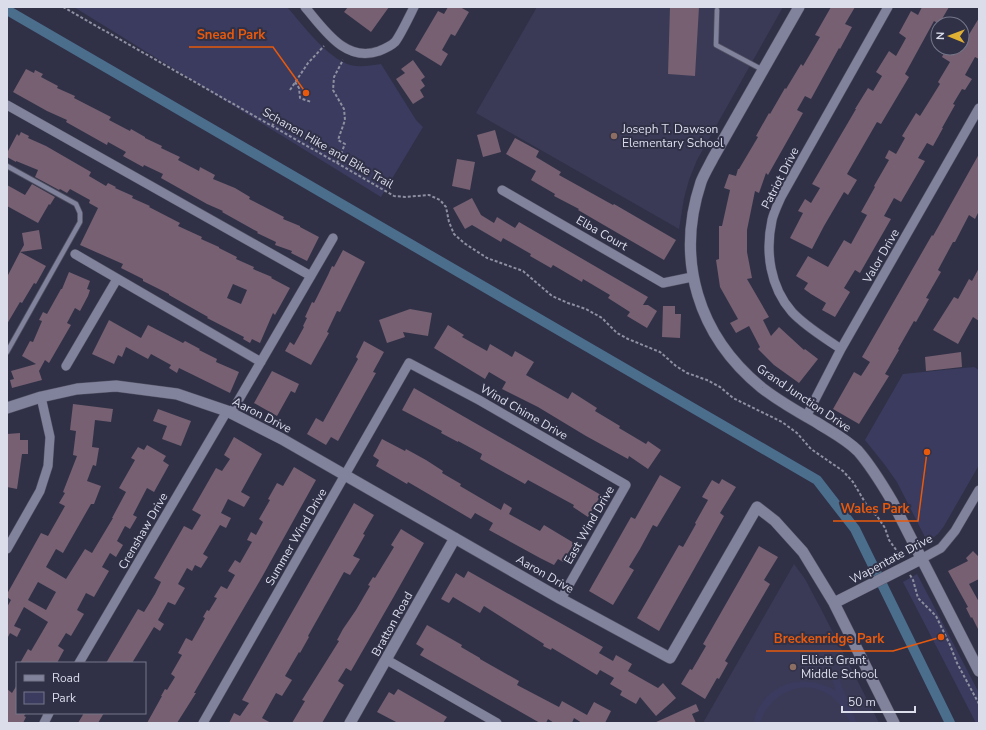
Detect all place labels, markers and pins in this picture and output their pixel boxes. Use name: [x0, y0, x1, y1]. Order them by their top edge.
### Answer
callout: Snead Park: [189, 22, 273, 47]
place label: Joseph T. Dawson Elementary School: [621, 121, 724, 151]
marker: Joseph T. Dawson Elementary School: [609, 131, 619, 141]
callout: Wales Park: [833, 496, 918, 521]
callout: Breckenridge Park: [766, 626, 893, 651]
place label: Elliott Grant Middle School: [801, 652, 878, 682]
marker: Elliott Grant Middle School: [788, 662, 798, 672]

